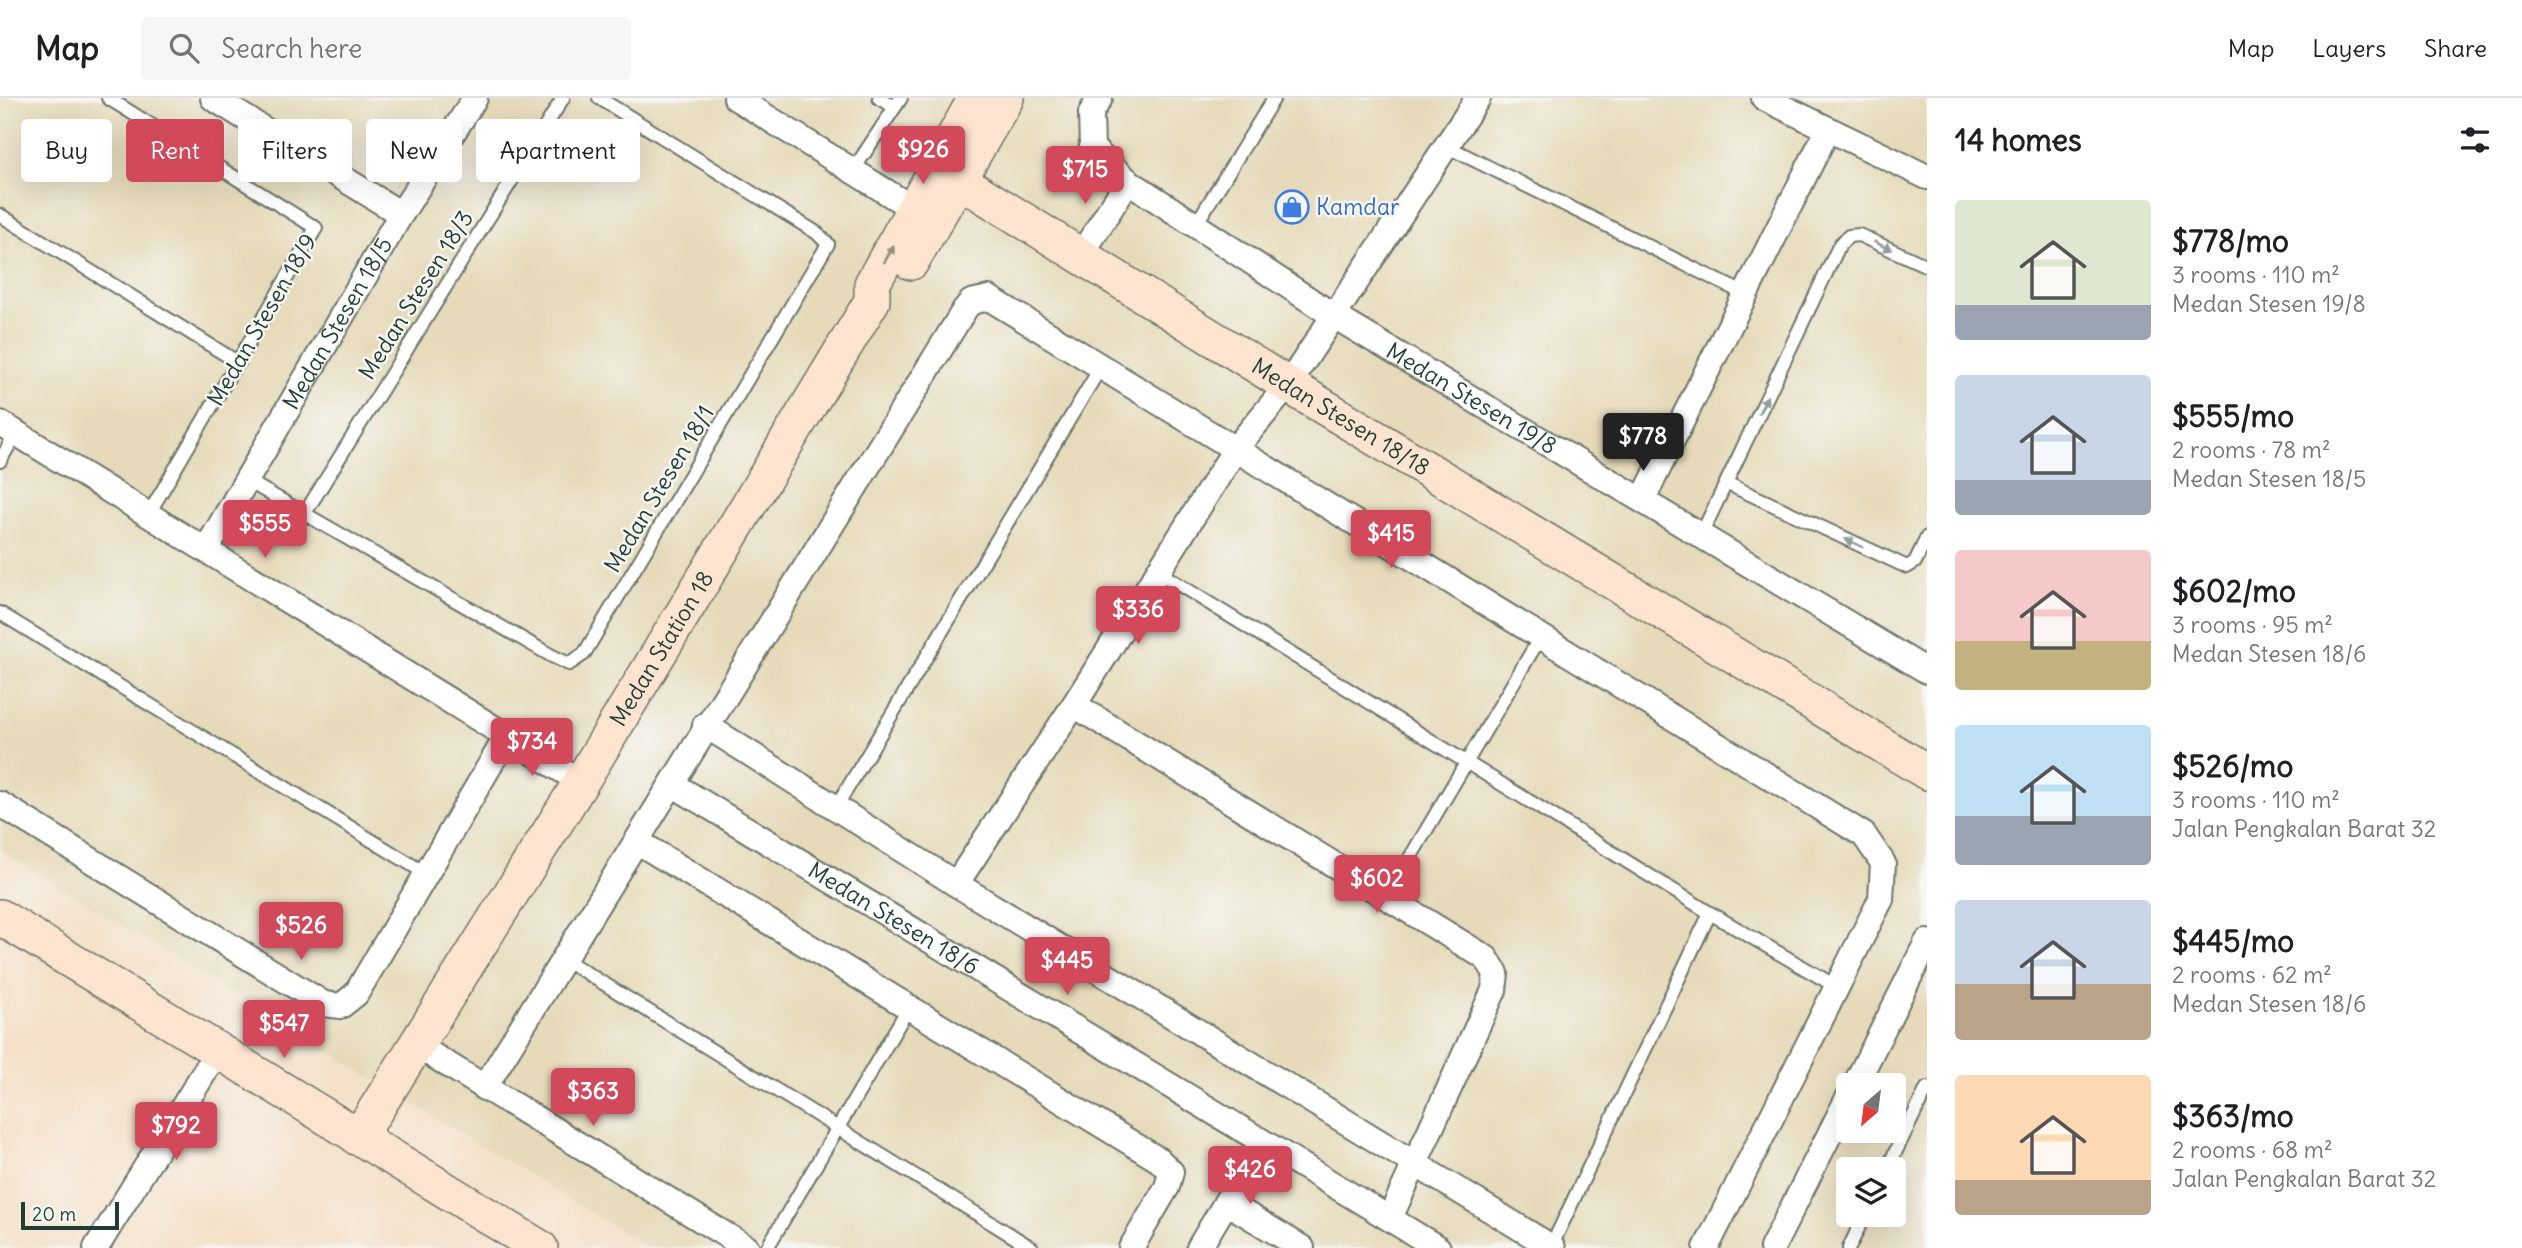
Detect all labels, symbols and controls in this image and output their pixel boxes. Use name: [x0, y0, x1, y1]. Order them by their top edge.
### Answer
search box: [141, 17, 631, 80]
text: Map: [35, 27, 99, 69]
icon: search: [165, 29, 203, 67]
text: Search here: [221, 32, 362, 65]
text: Map: [2228, 33, 2274, 63]
text: Layers: [2312, 33, 2386, 63]
text: Share: [2424, 33, 2487, 63]
chip: Buy: [21, 119, 112, 182]
chip: Rent: [126, 119, 224, 182]
chip: Filters: [238, 119, 352, 182]
chip: New: [366, 119, 462, 182]
chip: Apartment: [476, 119, 640, 182]
text: 14 homes: [1955, 121, 2082, 159]
icon: filters: [2456, 121, 2494, 159]
pin: $926: [882, 126, 964, 186]
text: $926: [897, 134, 949, 163]
pin: $715: [1044, 146, 1126, 206]
text: $715: [1062, 154, 1108, 183]
shop icon: Kamdar: [1273, 188, 1311, 226]
place label: Kamdar: [1316, 192, 1400, 221]
street label: Medan Stesen 18/3: [352, 205, 479, 385]
text: $778/mo: [2172, 222, 2289, 260]
street label: Medan Stesen 18/9: [200, 228, 323, 411]
icon: home: [2011, 228, 2095, 312]
street label: Medan Stesen 18/5: [276, 232, 398, 414]
one-way arrow: [1873, 240, 1893, 252]
one-way arrow: [883, 244, 895, 264]
text: 3 rooms · 110 m²: [2172, 260, 2340, 289]
text: Medan Stesen 19/8: [2172, 289, 2366, 318]
street label: Medan Stesen 19/8: [1381, 336, 1563, 460]
street label: Medan Stesen 18/18: [1247, 351, 1436, 482]
one-way arrow: [1757, 395, 1768, 415]
text: $555/mo: [2172, 397, 2294, 435]
street label: Medan Stesen 18/1: [597, 400, 720, 578]
icon: home: [2011, 403, 2095, 487]
pin: $778: [1602, 414, 1684, 473]
text: $778: [1619, 421, 1667, 450]
text: 2 rooms · 78 m²: [2172, 435, 2331, 464]
text: Medan Stesen 18/5: [2172, 464, 2366, 493]
pin: $555: [224, 500, 306, 560]
text: $555: [239, 508, 291, 537]
pin: $415: [1350, 510, 1432, 570]
text: $415: [1367, 518, 1415, 547]
one-way arrow: [1844, 538, 1864, 549]
street label: Medan Station 18: [603, 565, 719, 731]
text: $602/mo: [2172, 572, 2296, 610]
icon: home: [2011, 578, 2095, 662]
pin: $336: [1097, 587, 1179, 646]
text: $336: [1112, 594, 1164, 623]
text: 3 rooms · 95 m²: [2172, 610, 2333, 639]
text: Medan Stesen 18/6: [2172, 639, 2366, 668]
pin: $734: [491, 718, 573, 778]
text: $734: [507, 726, 557, 755]
text: $526/mo: [2172, 747, 2293, 785]
icon: home: [2011, 753, 2095, 837]
text: 3 rooms · 110 m²: [2172, 785, 2340, 814]
text: Jalan Pengkalan Barat 32: [2172, 814, 2436, 843]
street label: Medan Stesen 18/6: [803, 855, 984, 981]
pin: $602: [1336, 856, 1418, 915]
text: $602: [1350, 863, 1404, 892]
pin: $526: [260, 902, 342, 962]
text: $526: [275, 910, 327, 939]
text: $445/mo: [2172, 922, 2294, 960]
icon: home: [2011, 928, 2095, 1012]
pin: $445: [1026, 937, 1108, 997]
text: $445: [1041, 945, 1093, 974]
text: 2 rooms · 62 m²: [2172, 960, 2332, 989]
text: Medan Stesen 18/6: [2172, 989, 2366, 1018]
pin: $547: [243, 1000, 325, 1060]
text: $547: [259, 1008, 309, 1037]
pin: $363: [552, 1068, 634, 1128]
north arrow: [1836, 1073, 1906, 1143]
map controls: [1836, 1073, 1906, 1227]
text: $363: [567, 1076, 619, 1105]
text: $363/mo: [2172, 1097, 2294, 1135]
pin: $792: [135, 1102, 217, 1162]
icon: home: [2011, 1103, 2095, 1187]
text: $792: [151, 1110, 201, 1139]
text: 2 rooms · 68 m²: [2172, 1135, 2333, 1164]
pin: $426: [1209, 1146, 1291, 1206]
text: $426: [1224, 1154, 1276, 1183]
button: layers: [1836, 1157, 1906, 1227]
text: Jalan Pengkalan Barat 32: [2172, 1164, 2436, 1193]
scale bar: [21, 1199, 119, 1231]
text: 20 m: [32, 1202, 76, 1226]

